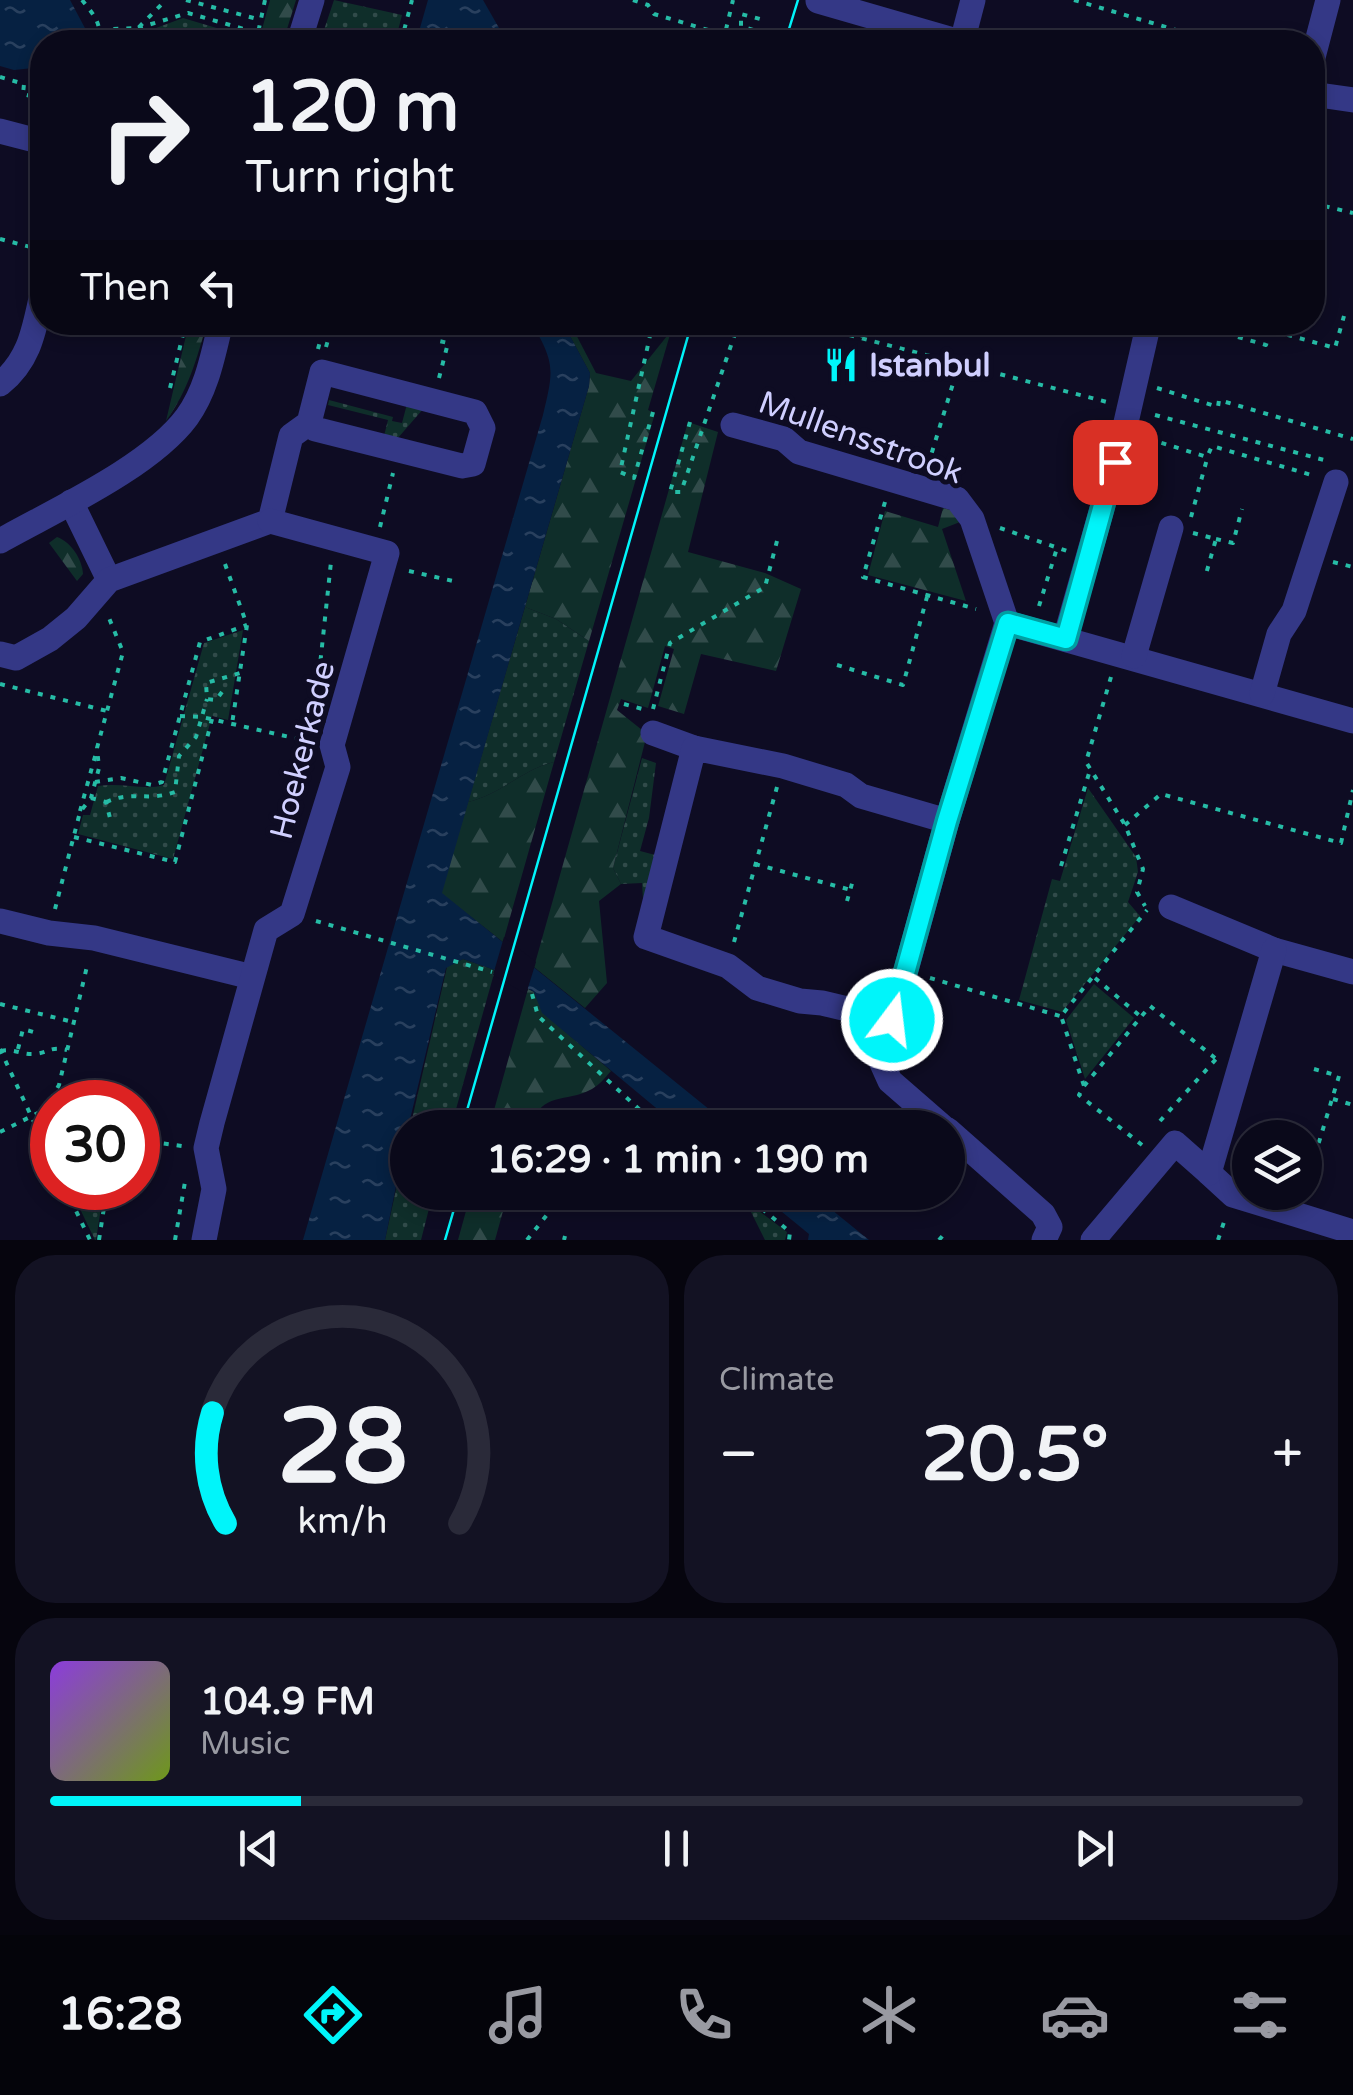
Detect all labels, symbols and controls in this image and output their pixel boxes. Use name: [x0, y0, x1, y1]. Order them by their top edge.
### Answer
text: 120 m: [245, 66, 459, 150]
icon: right: [80, 70, 210, 200]
text: Turn right: [245, 151, 454, 205]
icon: left: [191, 260, 246, 315]
text: Then: [80, 265, 171, 311]
restaurant icon: Istanbul: [822, 346, 860, 384]
place label: Istanbul: [869, 347, 990, 385]
street label: Mullensstrook: [753, 383, 968, 492]
pin: [1073, 420, 1158, 505]
icon: arrive: [1088, 435, 1143, 490]
street label: Hoekerkade: [262, 657, 343, 843]
position arrow: [840, 968, 944, 1072]
speed limit sign: 30: [30, 1080, 160, 1210]
map controls: [1232, 1120, 1322, 1210]
button: layers: [1232, 1120, 1322, 1210]
text: 16:29 · 1 min · 190 m: [486, 1137, 869, 1183]
text: Climate: [719, 1361, 834, 1399]
text: 28: [277, 1386, 407, 1511]
text: 20.5°: [921, 1410, 1109, 1500]
text: −: [719, 1422, 758, 1488]
text: +: [1272, 1422, 1303, 1488]
text: km/h: [297, 1500, 387, 1543]
text: 104.9 FM: [200, 1679, 375, 1725]
text: Music: [200, 1725, 290, 1763]
icon: previous: [231, 1821, 286, 1876]
icon: pause: [649, 1821, 704, 1876]
icon: next: [1067, 1821, 1122, 1876]
icon: directions: [298, 1980, 368, 2050]
icon: music: [483, 1980, 553, 2050]
icon: phone: [669, 1980, 739, 2050]
icon: climate: [854, 1980, 924, 2050]
icon: car: [1040, 1980, 1110, 2050]
icon: filters: [1225, 1980, 1295, 2050]
text: 16:28: [58, 1988, 182, 2042]

